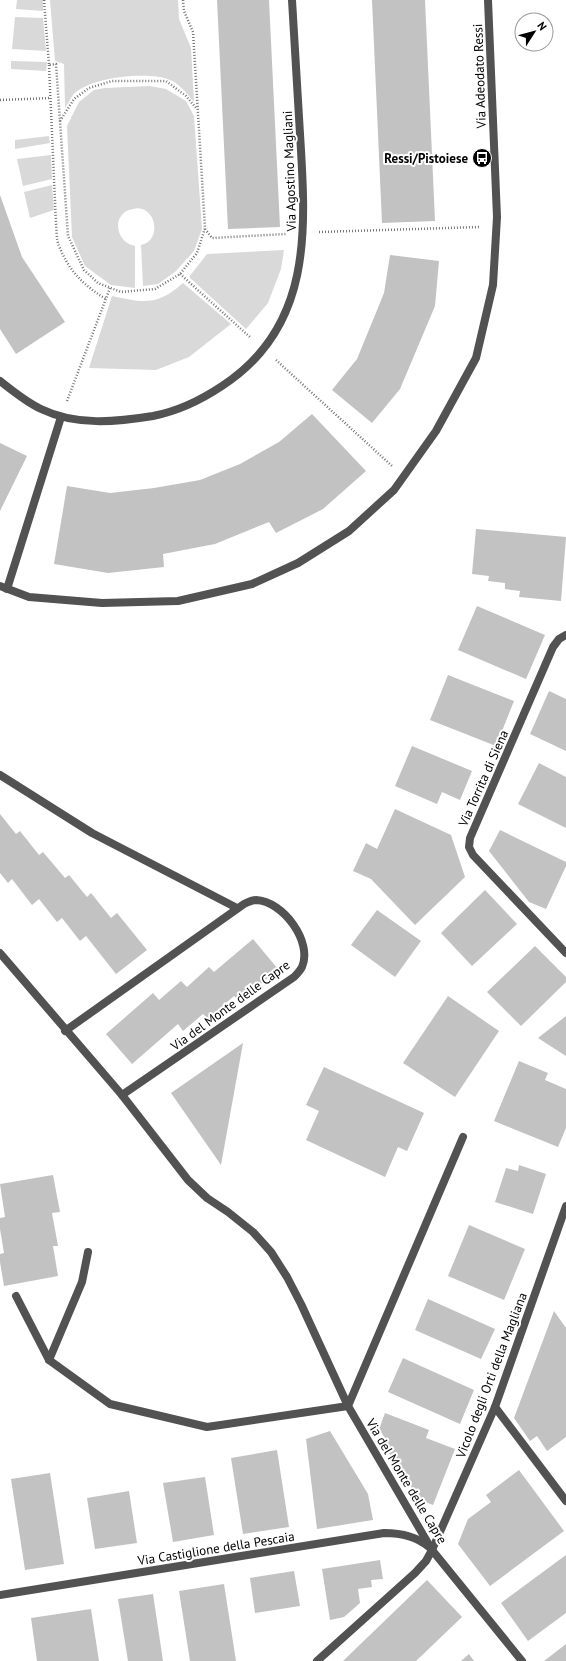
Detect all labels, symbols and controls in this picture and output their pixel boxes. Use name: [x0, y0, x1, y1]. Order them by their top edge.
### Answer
north arrow: [514, 12, 554, 52]
text: N: [534, 19, 550, 33]
street label: Via Adeodato Ressi: [469, 23, 490, 130]
street label: Via Agostino Magliani: [279, 110, 300, 233]
bus stop icon: Ressi/Pistoiese: [471, 147, 493, 169]
place label: Ressi/Pistoiese: [384, 150, 468, 167]
street label: Via Torrita di Siena: [454, 727, 512, 830]
street label: Via del Monte delle Capre: [167, 956, 293, 1055]
street label: Vicolo degli Orti della Magliana: [452, 1290, 531, 1461]
street label: Via del Monte delle Capre: [362, 1415, 451, 1547]
street label: Via Castiglione della Pescaia: [136, 1528, 296, 1569]

